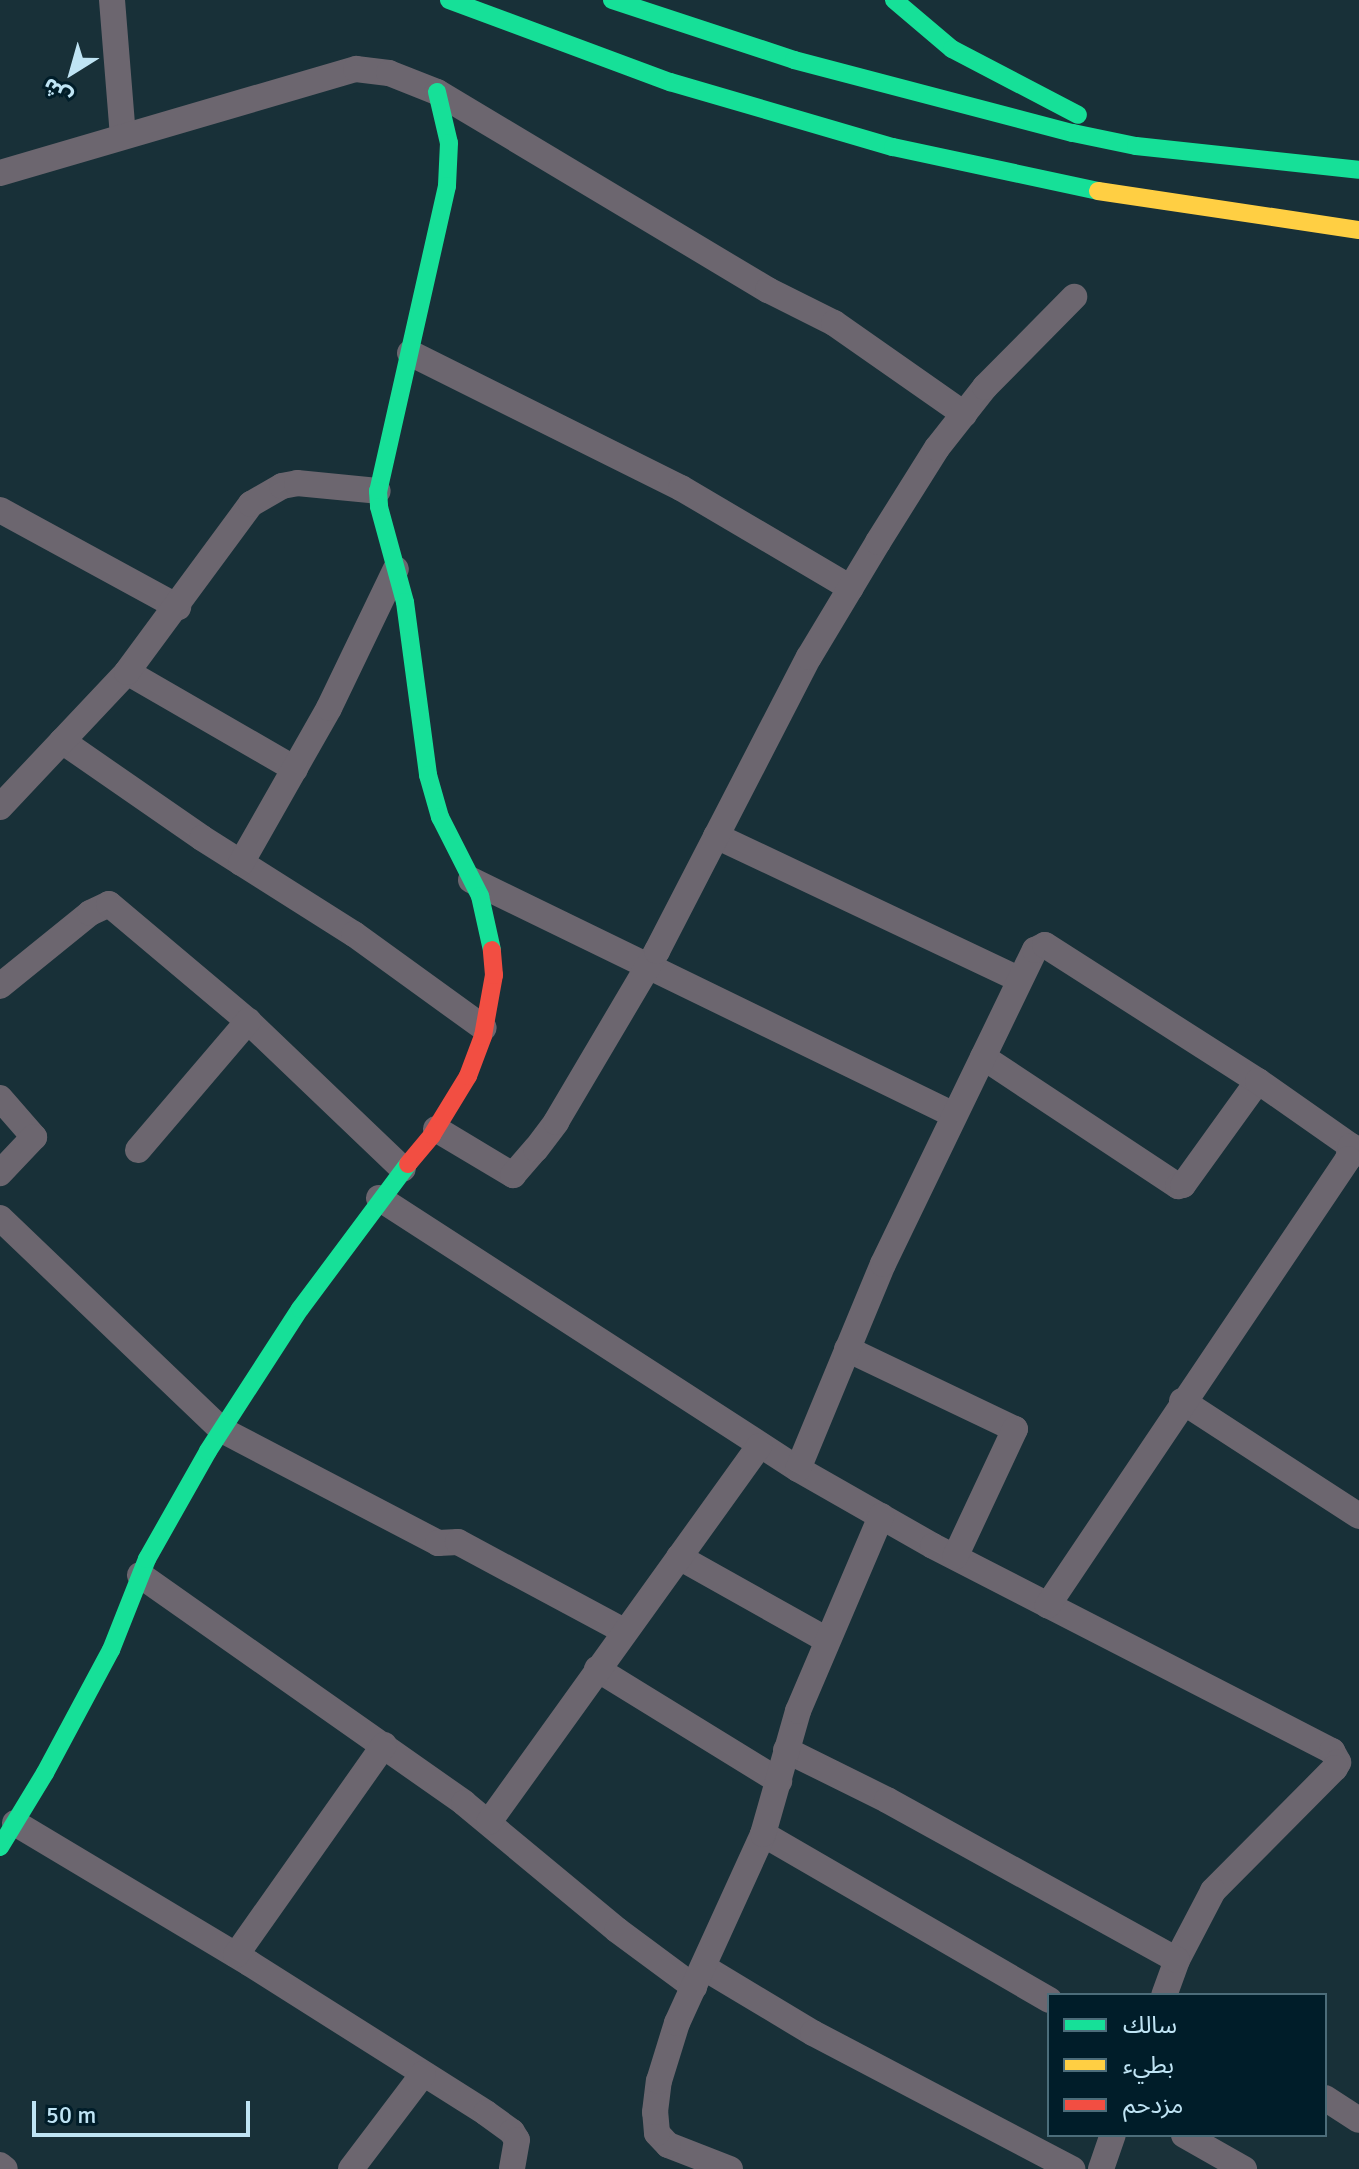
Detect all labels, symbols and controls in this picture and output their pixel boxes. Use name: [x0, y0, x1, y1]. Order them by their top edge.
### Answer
north arrow: [32, 32, 112, 112]
text: ش: [37, 72, 77, 111]
legend: [1047, 1993, 1327, 2137]
text: سالك: [1123, 2010, 1177, 2040]
text: بطيء: [1123, 2050, 1174, 2080]
scale bar: [36, 2085, 254, 2135]
text: مزدحم: [1123, 2090, 1183, 2120]
text: 50 m: [46, 2100, 96, 2130]

